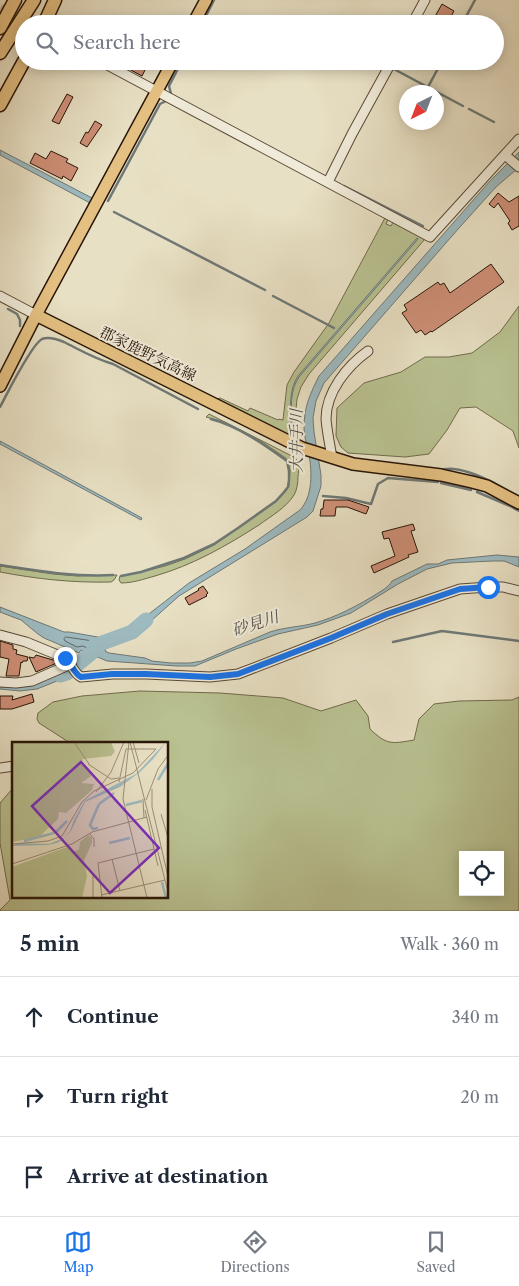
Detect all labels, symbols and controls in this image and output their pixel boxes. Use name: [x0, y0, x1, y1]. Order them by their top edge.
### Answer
search box: [15, 15, 504, 70]
icon: search: [33, 29, 61, 57]
text: Search here: [73, 31, 181, 54]
north arrow: [399, 85, 444, 130]
street label: 郡家鹿野気高線: [97, 322, 200, 385]
water label: 大井手川: [286, 407, 306, 473]
route start: [477, 576, 500, 599]
water label: 砂見川: [229, 605, 283, 640]
route end: [54, 647, 77, 670]
inset map: [12, 742, 169, 898]
map controls: [459, 851, 504, 896]
button: locate: [459, 851, 504, 896]
text: 5 min: [20, 931, 80, 956]
text: Walk · 360 m: [400, 934, 499, 954]
icon: ahead: [20, 1003, 48, 1031]
text: Continue: [67, 1005, 159, 1028]
text: 340 m: [452, 1007, 499, 1027]
icon: right: [20, 1083, 48, 1111]
text: Turn right: [67, 1085, 168, 1108]
text: 20 m: [460, 1087, 499, 1107]
icon: arrive: [20, 1163, 48, 1191]
text: Arrive at destination: [67, 1165, 268, 1188]
tab: Map: [63, 1228, 94, 1276]
tab: Directions: [220, 1228, 290, 1276]
tab: Saved: [417, 1228, 455, 1276]

